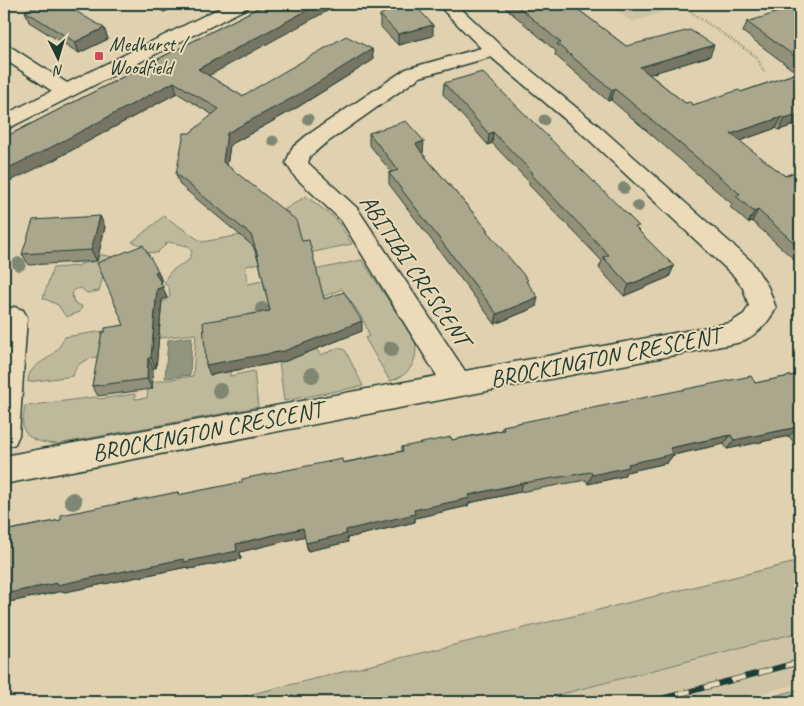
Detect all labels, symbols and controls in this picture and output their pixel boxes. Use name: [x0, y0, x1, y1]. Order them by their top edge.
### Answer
north arrow: [32, 32, 82, 82]
place label: Medhurst / Woodfield: [109, 32, 191, 80]
marker: Medhurst / Woodfield: [93, 50, 105, 62]
text: N: [52, 62, 64, 80]
street label: ABITIBI CRESCENT: [353, 188, 480, 357]
street label: BROCKINGTON CRESCENT: [488, 319, 728, 394]
street label: BROCKINGTON CRESCENT: [90, 393, 330, 468]

